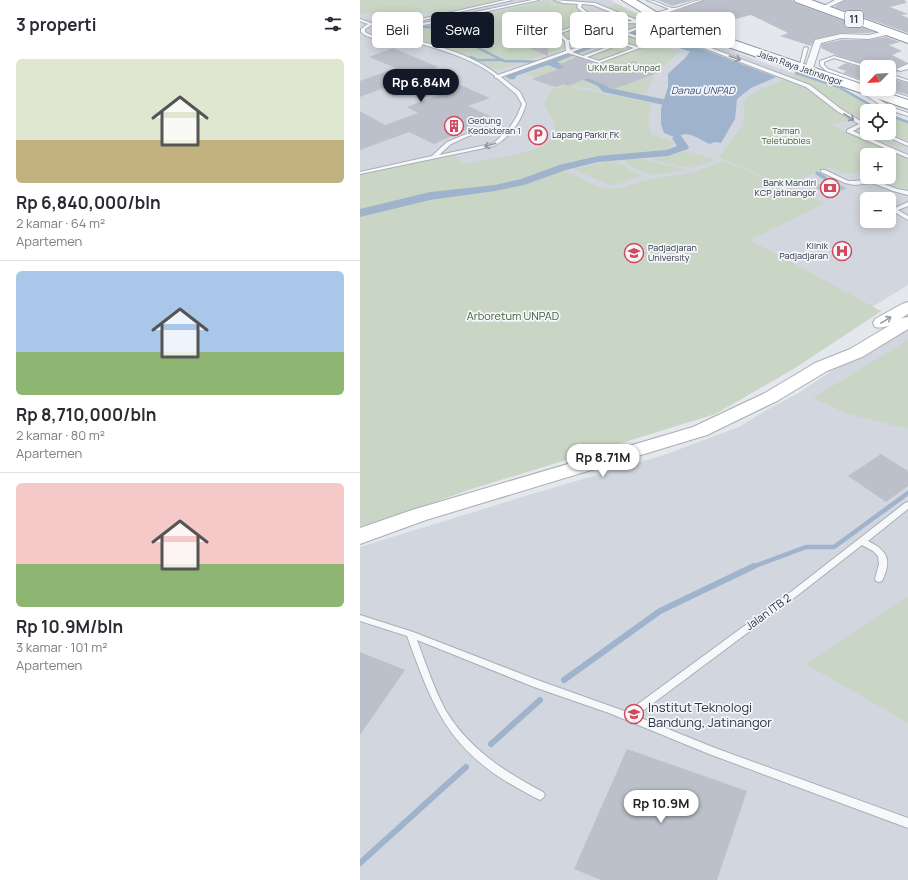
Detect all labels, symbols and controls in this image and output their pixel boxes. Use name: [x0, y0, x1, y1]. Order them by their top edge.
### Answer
road number: 11: [845, 11, 863, 27]
chip: Beli: [372, 12, 423, 48]
chip: Sewa: [431, 12, 494, 48]
chip: Filter: [502, 12, 562, 48]
chip: Baru: [570, 12, 628, 48]
chip: Apartemen: [636, 12, 735, 48]
text: 3 properti: [16, 13, 97, 36]
icon: filters: [322, 13, 344, 35]
street label: Jalan Raya Jatinangor: [756, 47, 845, 89]
one-way arrow: [728, 55, 741, 62]
north arrow: [860, 60, 896, 96]
map controls: [860, 60, 896, 228]
park label: UKM Barat Unpad: [588, 61, 660, 74]
pin: Rp 6.84M: [380, 69, 462, 103]
text: Rp 6.84M: [392, 73, 450, 91]
water label: Danau UNPAD: [671, 83, 736, 97]
icon: home: [144, 85, 216, 157]
button: locate: [860, 104, 896, 140]
one-way arrow: [843, 113, 854, 121]
place label: Gedung Kedokteran 1: [468, 114, 521, 137]
building icon: Gedung Kedokteran 1: [443, 115, 465, 137]
parking icon: Lapang Parkir FK: [527, 124, 549, 146]
park label: Taman Teletubbies: [762, 124, 811, 147]
place label: Lapang Parkir FK: [552, 128, 620, 141]
one-way arrow: [484, 142, 497, 149]
button: +: [860, 148, 896, 184]
place label: Bank Mandiri KCP jatinangor: [755, 176, 817, 199]
bank icon: Bank Mandiri KCP jatinangor: [819, 177, 841, 199]
text: Rp 6,840,000/bln: [16, 191, 161, 214]
button: −: [860, 192, 896, 228]
text: 2 kamar · 64 m²: [16, 214, 105, 232]
text: Apartemen: [16, 232, 82, 250]
place label: Klinik Padjadjaran: [779, 239, 829, 262]
hospital icon: Klinik Padjadjaran: [831, 240, 853, 262]
place label: Padjadjaran University: [648, 241, 697, 264]
school or university icon: Padjadjaran University: [623, 242, 645, 264]
icon: home: [144, 297, 216, 369]
park label: Arboretum UNPAD: [467, 308, 559, 323]
one-way arrow: [880, 315, 892, 323]
text: Rp 8,710,000/bln: [16, 403, 156, 426]
text: 2 kamar · 80 m²: [16, 426, 105, 444]
text: Apartemen: [16, 444, 82, 462]
pin: Rp 8.71M: [562, 444, 644, 478]
text: Rp 8.71M: [576, 448, 630, 466]
icon: home: [144, 509, 216, 581]
street label: Jalan ITB 2: [742, 590, 794, 633]
text: Rp 10.9M/bln: [16, 615, 123, 638]
text: 3 kamar · 101 m²: [16, 638, 107, 656]
text: Apartemen: [16, 656, 82, 674]
place label: Institut Teknologi Bandung, Jatinangor: [648, 698, 772, 731]
school or university icon: Institut Teknologi Bandung, Jatinangor: [623, 703, 645, 725]
pin: Rp 10.9M: [620, 790, 702, 824]
text: Rp 10.9M: [633, 794, 689, 812]

